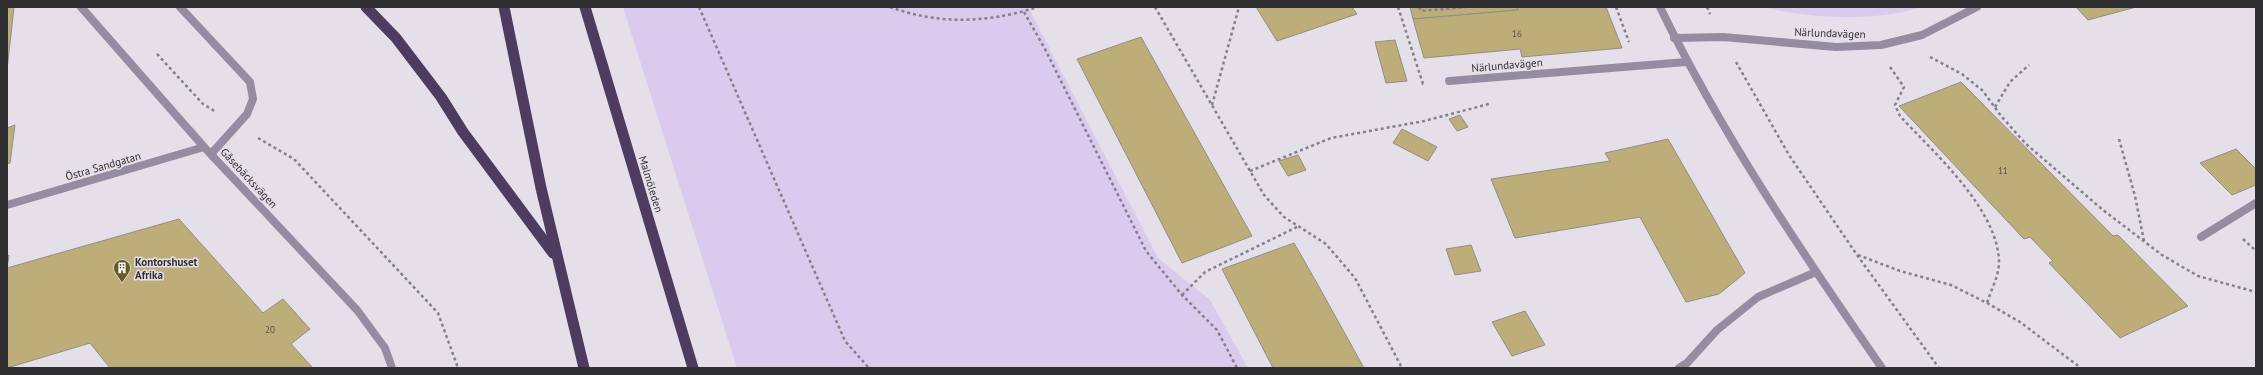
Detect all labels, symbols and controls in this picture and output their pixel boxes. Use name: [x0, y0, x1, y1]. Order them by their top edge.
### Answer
street label: Närlundavägen: [1794, 25, 1866, 41]
house number: 16: [1512, 28, 1522, 39]
street label: Närlundavägen: [1471, 55, 1543, 75]
street label: Gåsebäcksvägen: [218, 145, 280, 211]
street label: Östra Sandgatan: [64, 149, 142, 183]
street label: Malmöleden: [636, 154, 666, 214]
house number: 11: [1998, 165, 2008, 176]
place label: Kontorshuset Afrika: [135, 255, 198, 282]
building icon: Kontorshuset Afrika: [112, 258, 132, 283]
house number: 20: [265, 324, 275, 335]

